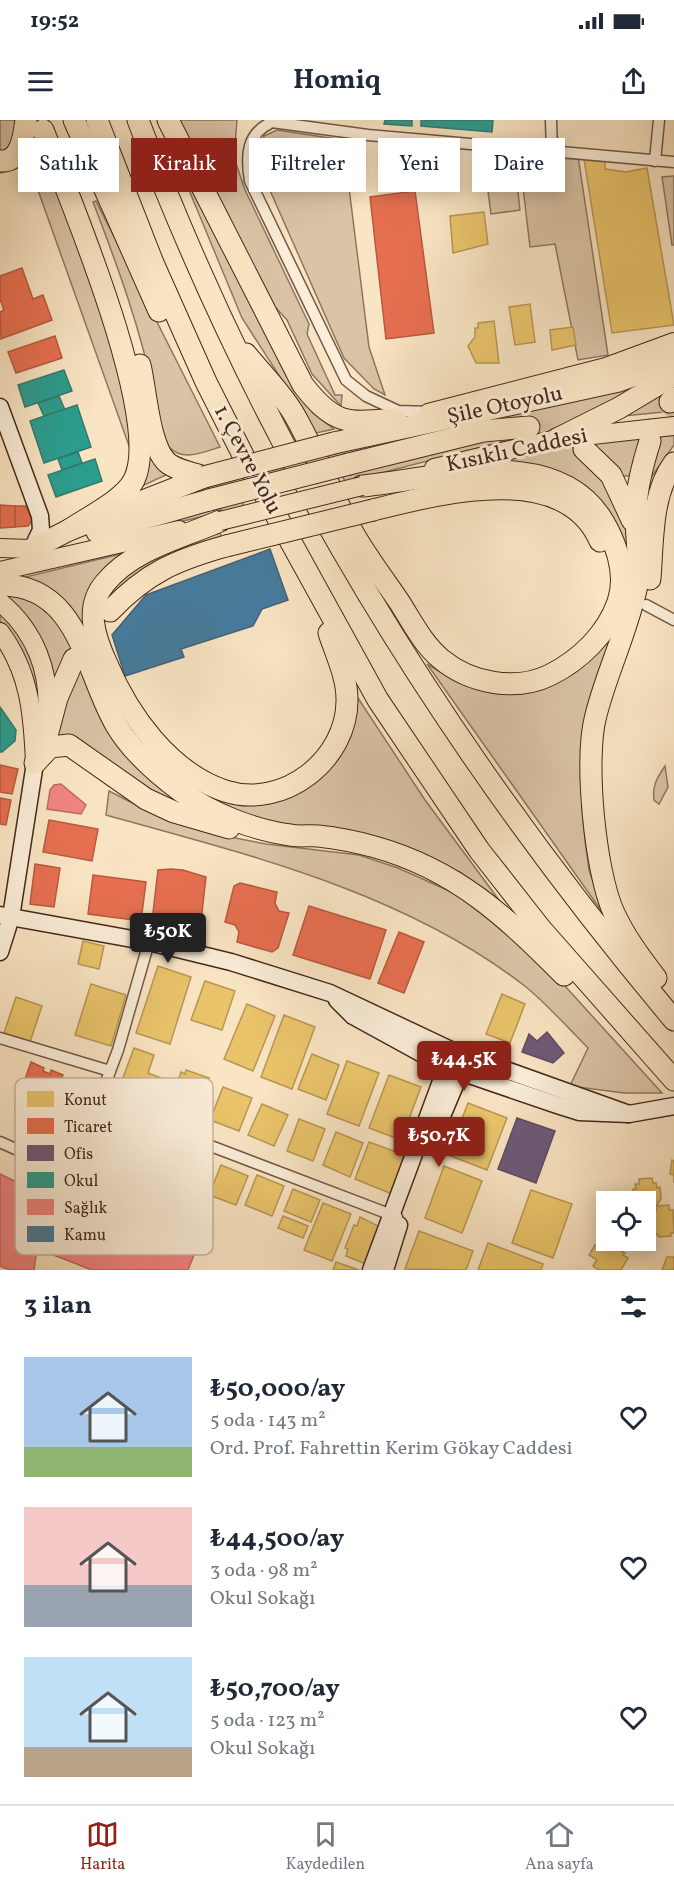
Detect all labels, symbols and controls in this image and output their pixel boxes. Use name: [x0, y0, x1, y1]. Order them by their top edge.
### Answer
text: 19:52: [30, 6, 79, 37]
text: Homiq: [293, 62, 381, 100]
icon: menu: [24, 65, 57, 98]
icon: share: [617, 65, 650, 98]
chip: Satılık: [18, 138, 119, 192]
chip: Kiralık: [131, 138, 237, 192]
chip: Filtreler: [249, 138, 366, 192]
chip: Yeni: [378, 138, 460, 192]
chip: Daire: [472, 138, 565, 192]
street label: Şile Otoyolu: [444, 379, 566, 433]
street label: 1. Çevre Yolu: [205, 400, 289, 520]
street label: Kısıklı Caddesi: [443, 421, 591, 481]
pin: ₺50K: [132, 913, 204, 964]
text: ₺50K: [144, 918, 192, 946]
pin: ₺44.5K: [415, 1041, 513, 1092]
text: ₺44.5K: [431, 1046, 497, 1074]
legend: [15, 1078, 213, 1255]
text: Konut: [64, 1090, 107, 1112]
text: Ticaret: [64, 1117, 113, 1139]
pin: ₺50.7K: [390, 1117, 488, 1168]
text: ₺50.7K: [408, 1122, 470, 1150]
text: Ofis: [64, 1144, 93, 1166]
text: Okul: [64, 1171, 98, 1193]
map controls: [596, 1191, 656, 1251]
button: locate: [596, 1191, 656, 1251]
text: Sağlık: [64, 1198, 108, 1220]
text: Kamu: [64, 1225, 106, 1247]
text: 3 ilan: [24, 1288, 92, 1324]
icon: filters: [617, 1290, 650, 1323]
text: ₺50,000/ay: [210, 1371, 345, 1407]
icon: home: [72, 1381, 144, 1453]
icon: heart: [617, 1401, 650, 1434]
text: 5 oda · 143 m²: [210, 1407, 326, 1435]
text: Ord. Prof. Fahrettin Kerim Gökay Caddesi: [210, 1435, 572, 1463]
text: ₺44,500/ay: [210, 1521, 344, 1557]
icon: home: [72, 1531, 144, 1603]
icon: heart: [617, 1551, 650, 1584]
text: 3 oda · 98 m²: [210, 1557, 318, 1585]
text: Okul Sokağı: [210, 1585, 315, 1613]
text: ₺50,700/ay: [210, 1671, 340, 1707]
icon: home: [72, 1681, 144, 1753]
icon: heart: [617, 1701, 650, 1734]
text: 5 oda · 123 m²: [210, 1707, 325, 1735]
text: Okul Sokağı: [210, 1735, 315, 1763]
tab: Harita: [80, 1818, 125, 1876]
tab: Kaydedilen: [286, 1818, 365, 1876]
tab: Ana sayfa: [525, 1818, 594, 1876]

